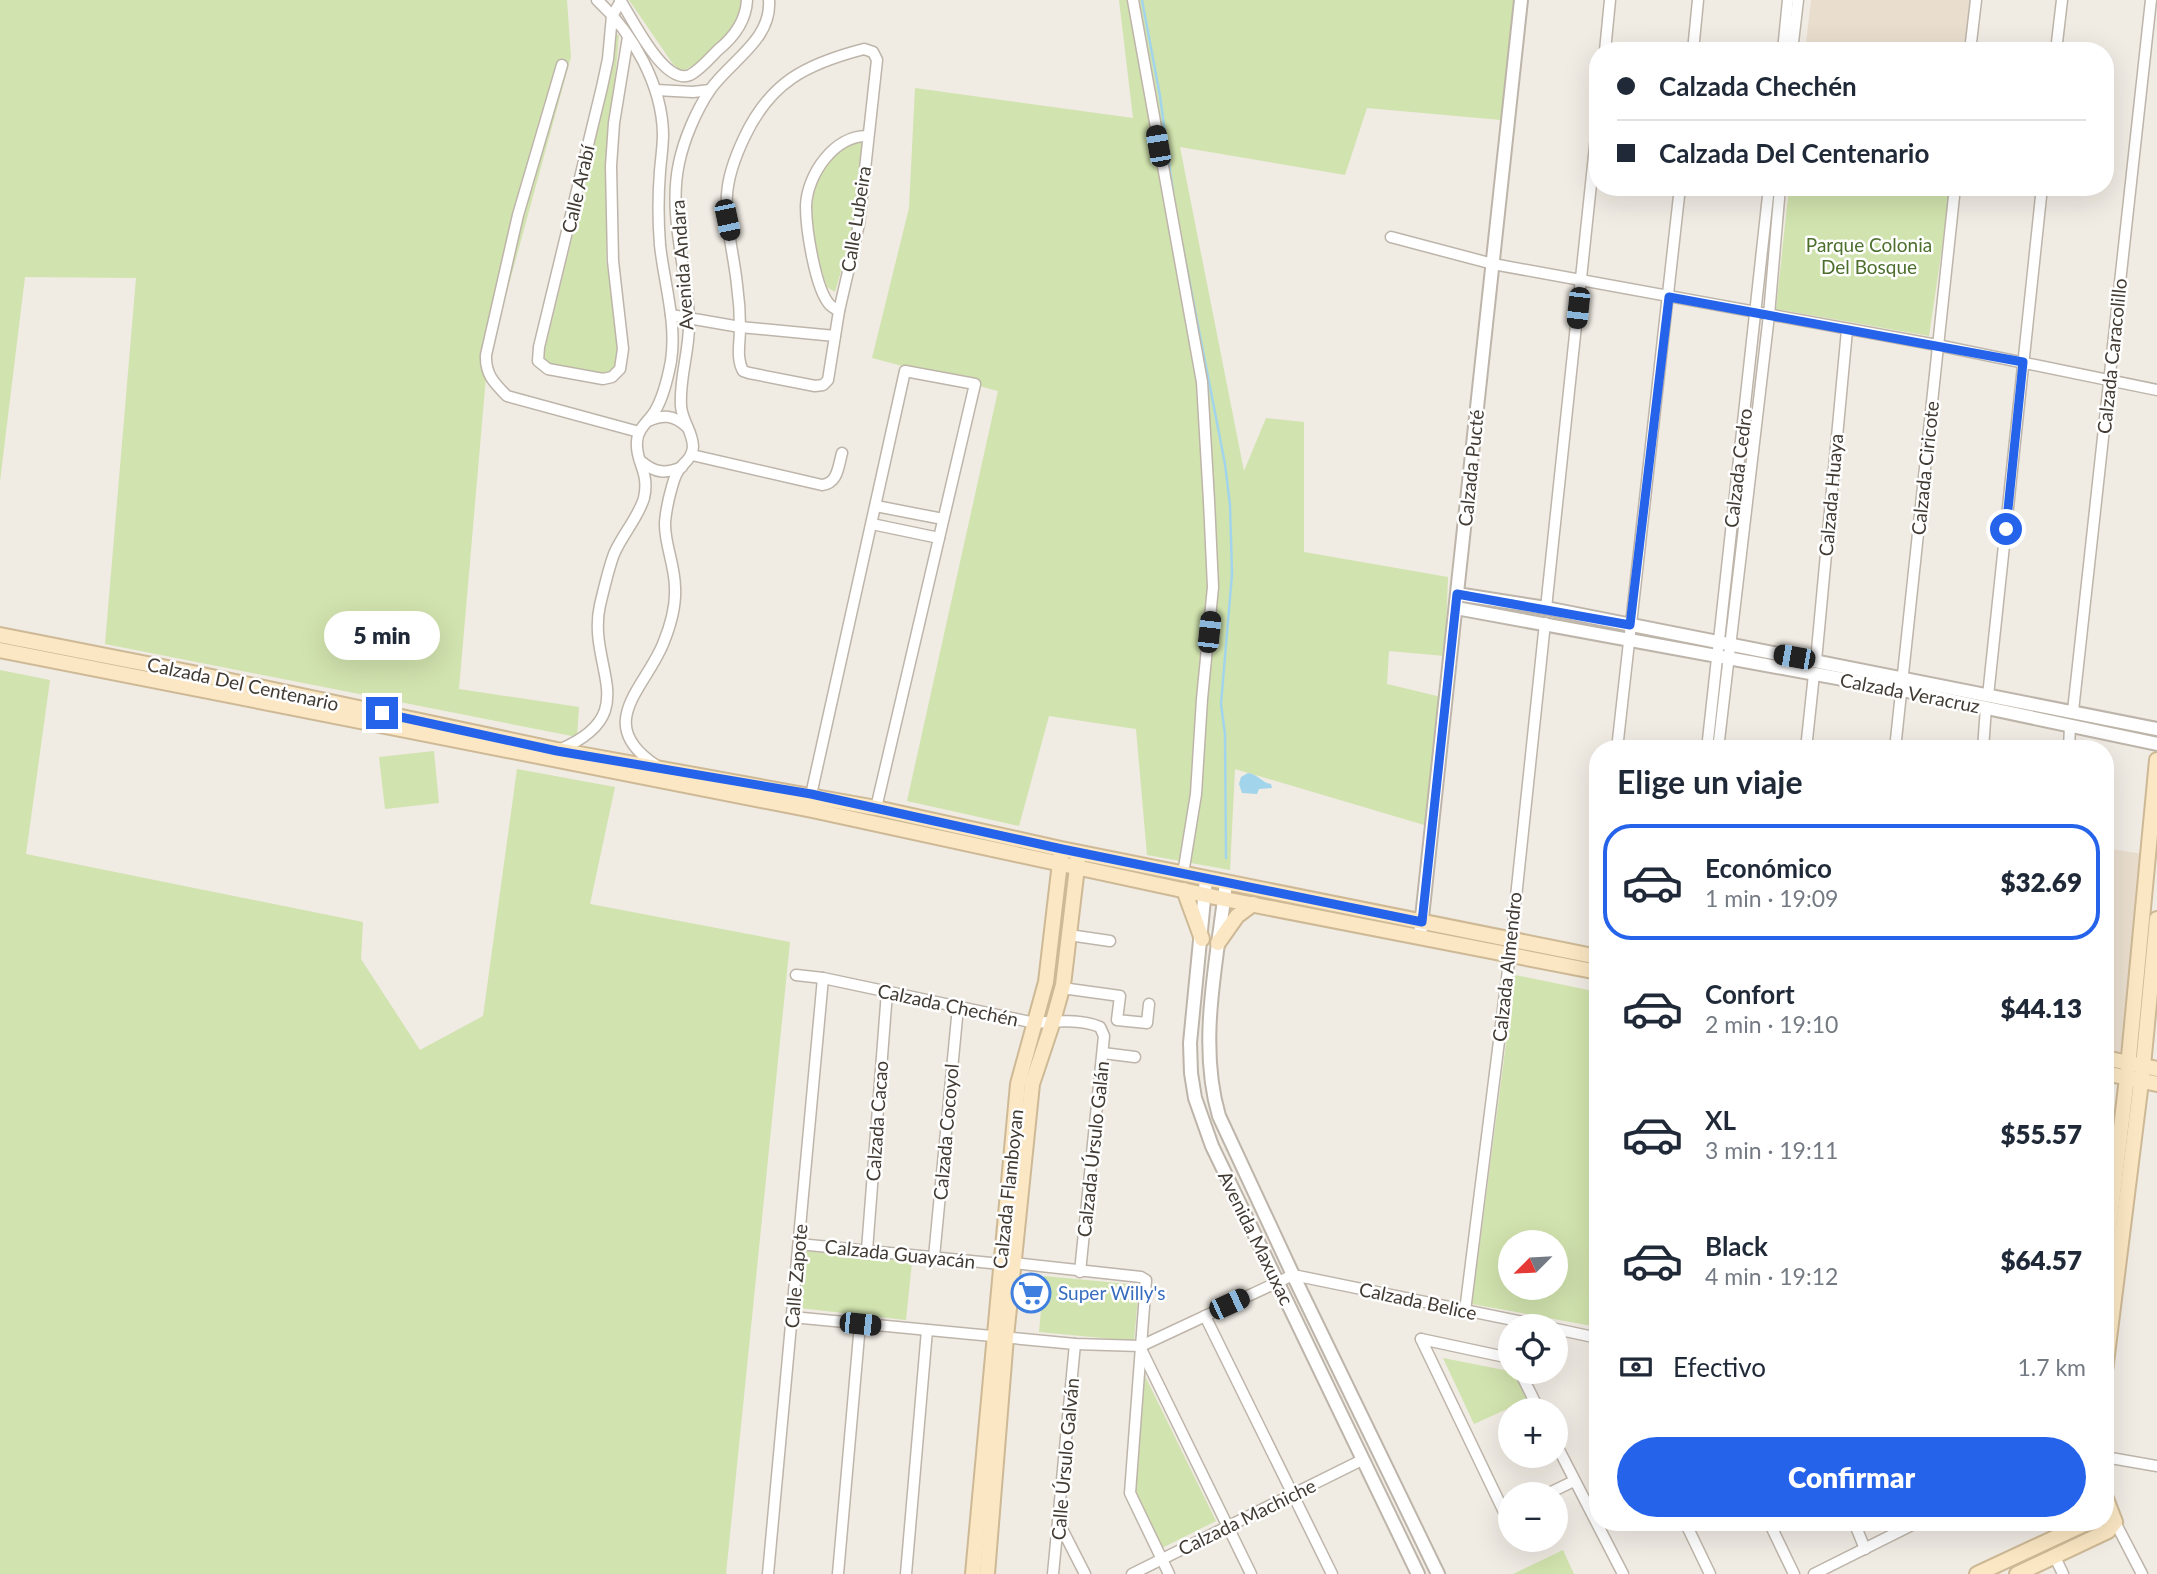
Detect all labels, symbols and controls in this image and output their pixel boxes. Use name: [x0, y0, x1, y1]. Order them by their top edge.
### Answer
text: Calzada Chechén: [1659, 70, 1857, 102]
car: [1145, 123, 1172, 169]
text: Calzada Del Centenario: [1659, 137, 1929, 169]
street label: Calle Arabí: [556, 141, 599, 235]
street label: Calle Lubeira: [836, 164, 875, 274]
car: [713, 197, 742, 243]
street label: Avenida Andara: [665, 199, 698, 331]
park label: Parque Colonia Del Bosque: [1806, 233, 1932, 278]
street label: Calzada Caracolillo: [2092, 277, 2131, 435]
car: [1566, 286, 1591, 330]
street label: Calzada Ciricote: [1906, 400, 1943, 536]
street label: Calzada Cedro: [1719, 407, 1756, 529]
street label: Calzada Pucté: [1453, 408, 1488, 528]
street label: Calzada Huaya: [1814, 433, 1847, 557]
route start: [1990, 513, 2022, 545]
car: [1197, 610, 1222, 654]
callout: 5 min: [324, 612, 440, 660]
text: 5 min: [353, 621, 411, 649]
car: [1772, 643, 1817, 671]
street label: Calzada Del Centenario: [145, 652, 341, 715]
street label: Calzada Veracruz: [1838, 668, 1982, 717]
route end: [366, 697, 398, 729]
text: Elige un viaje: [1617, 762, 1802, 801]
icon: car: [1621, 851, 1684, 914]
text: Económico: [1705, 852, 1832, 884]
text: $32.69: [2000, 866, 2082, 898]
text: 1 min · 19:09: [1705, 884, 1838, 912]
street label: Calzada Almendro: [1487, 891, 1526, 1043]
icon: car: [1621, 977, 1684, 1040]
street label: Calzada Chechén: [876, 978, 1021, 1031]
text: Confort: [1705, 978, 1795, 1010]
text: $44.13: [2000, 992, 2082, 1024]
text: 2 min · 19:10: [1705, 1010, 1838, 1038]
street label: Calzada Cacao: [861, 1060, 892, 1182]
street label: Calzada Úrsulo Galán: [1072, 1060, 1113, 1238]
street label: Calzada Cocoyol: [928, 1063, 963, 1201]
icon: car: [1621, 1103, 1684, 1166]
text: XL: [1705, 1104, 1736, 1136]
street label: Calzada Flamboyan: [988, 1108, 1027, 1270]
text: $55.57: [2000, 1118, 2082, 1150]
text: 3 min · 19:11: [1705, 1136, 1838, 1164]
street label: Avenida Maxuxac: [1214, 1167, 1299, 1309]
street label: Calle Zapote: [779, 1223, 812, 1329]
icon: car: [1621, 1229, 1684, 1292]
north arrow: [1498, 1230, 1568, 1300]
map controls: [1498, 1230, 1568, 1552]
text: Black: [1705, 1230, 1768, 1262]
street label: Calzada Guayacán: [824, 1234, 976, 1273]
text: $64.57: [2000, 1244, 2082, 1276]
text: 4 min · 19:12: [1705, 1262, 1838, 1290]
supermarket icon: Super Willy's: [1010, 1272, 1052, 1314]
street label: Calzada Belice: [1357, 1277, 1479, 1324]
place label: Super Willy's: [1058, 1281, 1165, 1304]
car: [1206, 1286, 1253, 1322]
car: [839, 1311, 882, 1337]
button: locate: [1498, 1314, 1568, 1384]
icon: cash: [1617, 1348, 1655, 1386]
text: Efectivo: [1673, 1351, 1766, 1383]
text: 1.7 km: [2017, 1353, 2086, 1381]
street label: Calle Úrsulo Galván: [1046, 1377, 1083, 1541]
button: +: [1498, 1398, 1568, 1468]
button: Confirmar: [1617, 1437, 2086, 1517]
street label: Calzada Machiche: [1174, 1473, 1319, 1560]
button: −: [1498, 1482, 1568, 1552]

